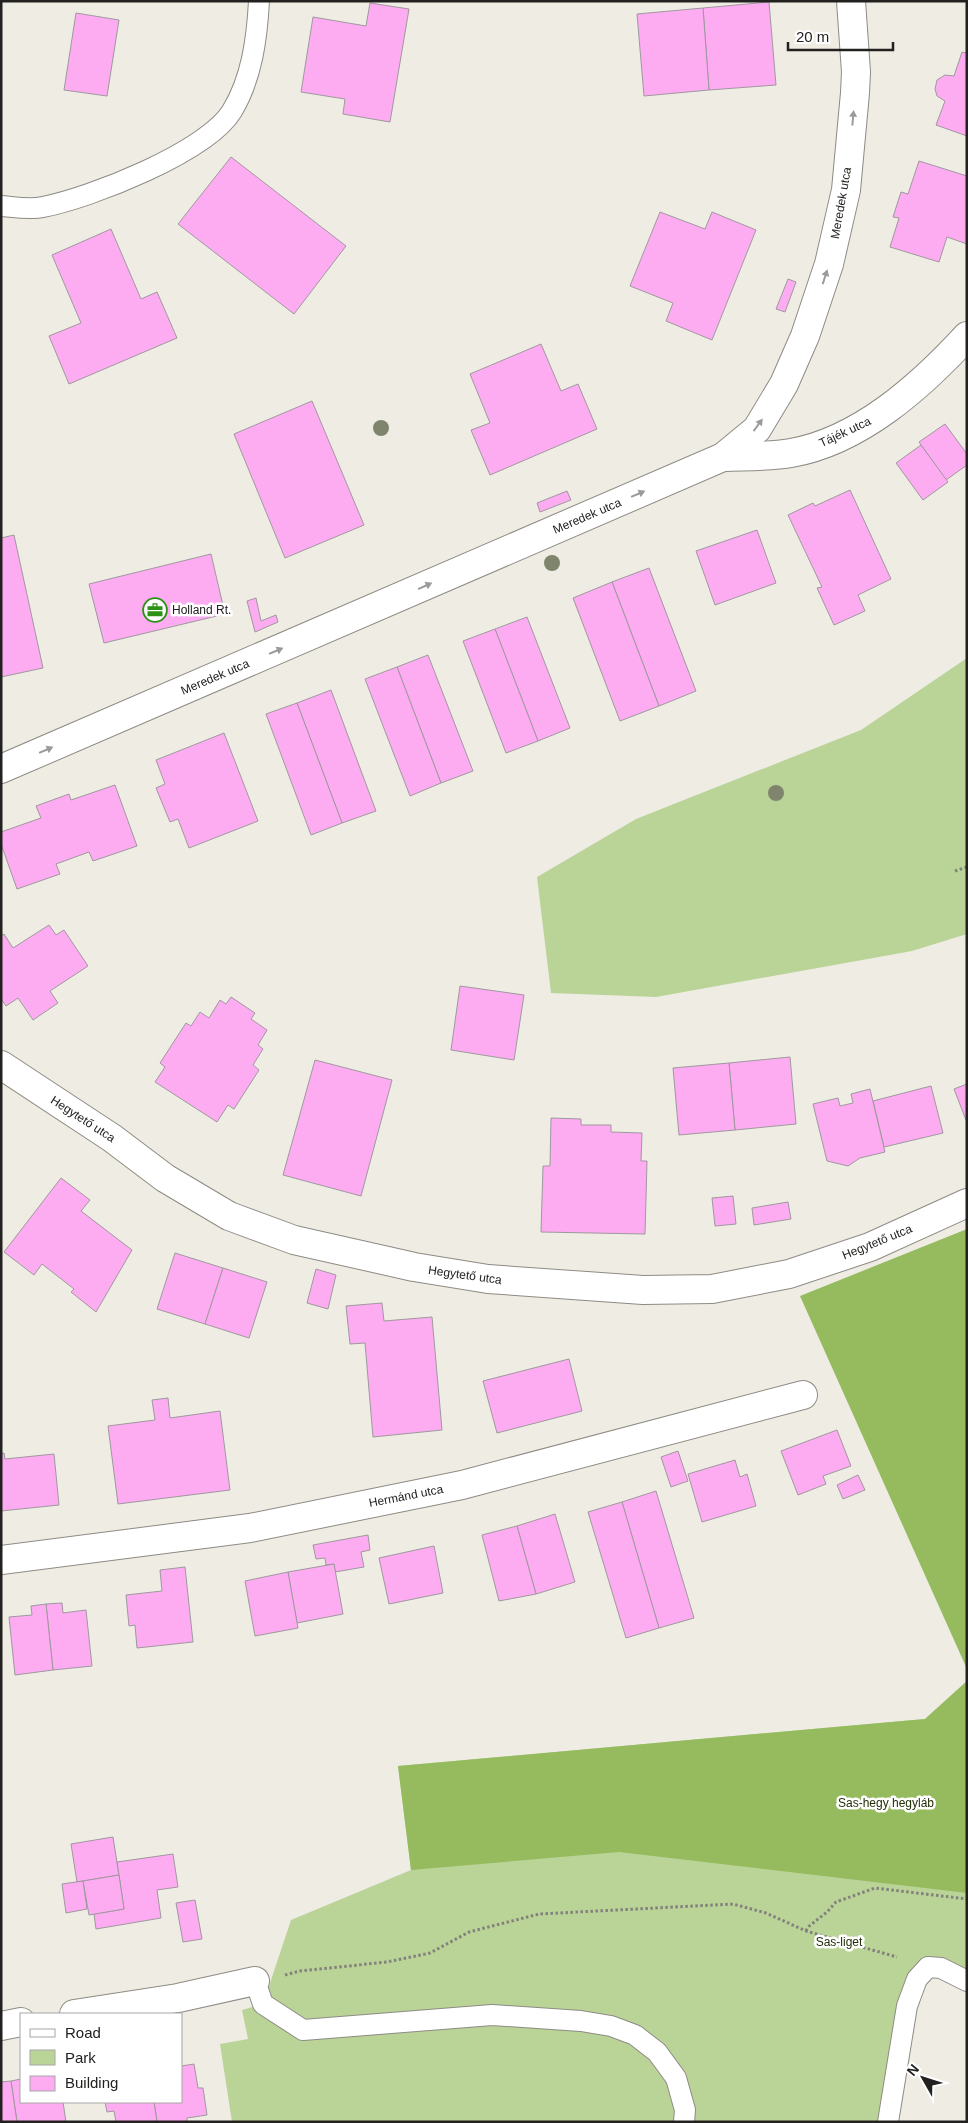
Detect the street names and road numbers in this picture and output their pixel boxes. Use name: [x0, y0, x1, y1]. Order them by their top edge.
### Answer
street label: Meredek utca: [828, 166, 854, 240]
street label: Tájék utca: [817, 414, 873, 450]
street label: Meredek utca: [551, 495, 623, 537]
street label: Meredek utca: [179, 656, 251, 698]
street label: Hegytető utca: [48, 1093, 118, 1145]
street label: Hegytető utca: [840, 1222, 914, 1262]
street label: Hegytető utca: [427, 1263, 503, 1287]
street label: Hermánd utca: [368, 1482, 445, 1510]

